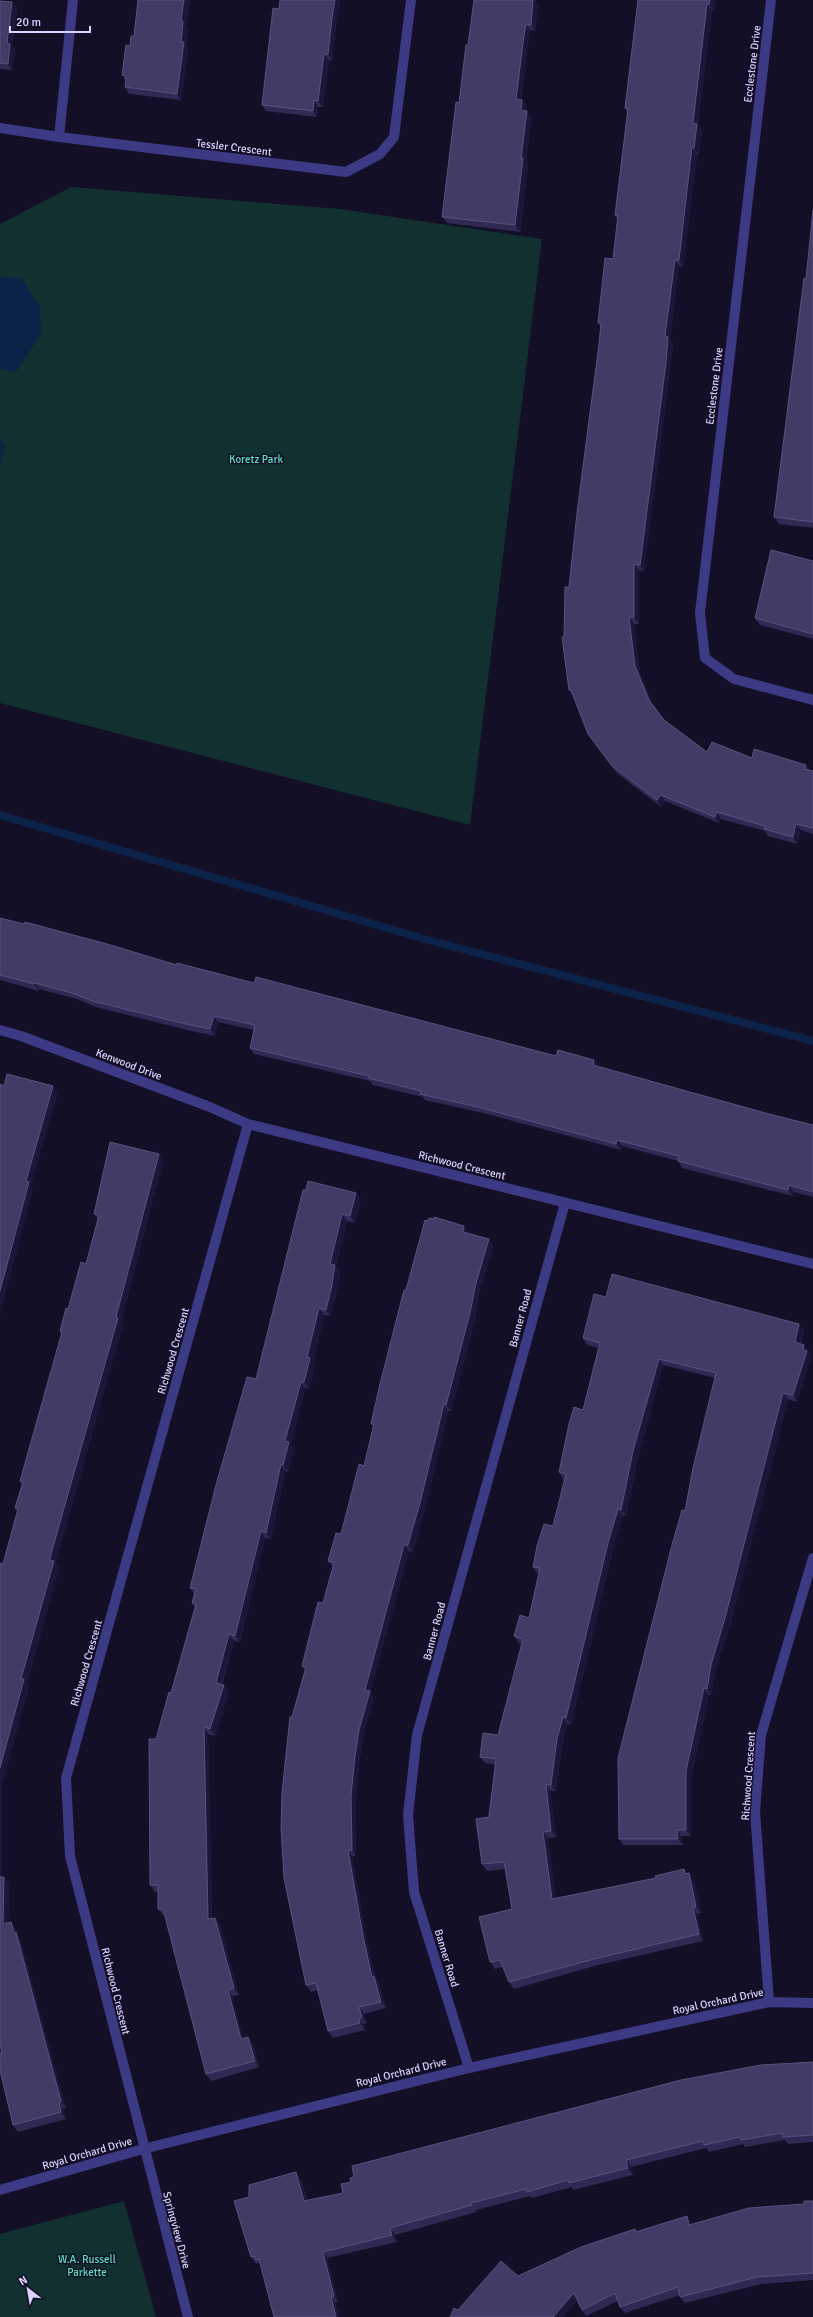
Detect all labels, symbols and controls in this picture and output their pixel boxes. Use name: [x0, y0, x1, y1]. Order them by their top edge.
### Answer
scale bar: [10, 8, 90, 34]
text: 20 m: [16, 15, 41, 30]
street label: Ecclestone Drive: [741, 25, 764, 103]
street label: Tessler Crescent: [195, 136, 273, 159]
street label: Ecclestone Drive: [703, 347, 726, 425]
park label: Koretz Park: [229, 453, 283, 466]
street label: Kenwood Drive: [94, 1046, 164, 1083]
street label: Richwood Crescent: [417, 1148, 507, 1183]
street label: Banner Road: [506, 1287, 535, 1349]
street label: Richwood Crescent: [155, 1306, 192, 1396]
street label: Banner Road: [420, 1600, 449, 1662]
street label: Richwood Crescent: [68, 1618, 105, 1708]
street label: Richwood Crescent: [739, 1731, 758, 1821]
street label: Banner Road: [432, 1928, 462, 1989]
street label: Richwood Crescent: [98, 1946, 133, 2036]
street label: Royal Orchard Drive: [671, 1985, 765, 2018]
street label: Royal Orchard Drive: [354, 2055, 448, 2090]
street label: Royal Orchard Drive: [41, 2134, 134, 2173]
street label: Springview Drive: [160, 2190, 193, 2270]
park label: W.A. Russell Parkette: [58, 2253, 116, 2279]
north arrow: [8, 2269, 48, 2309]
text: N: [16, 2273, 30, 2288]

